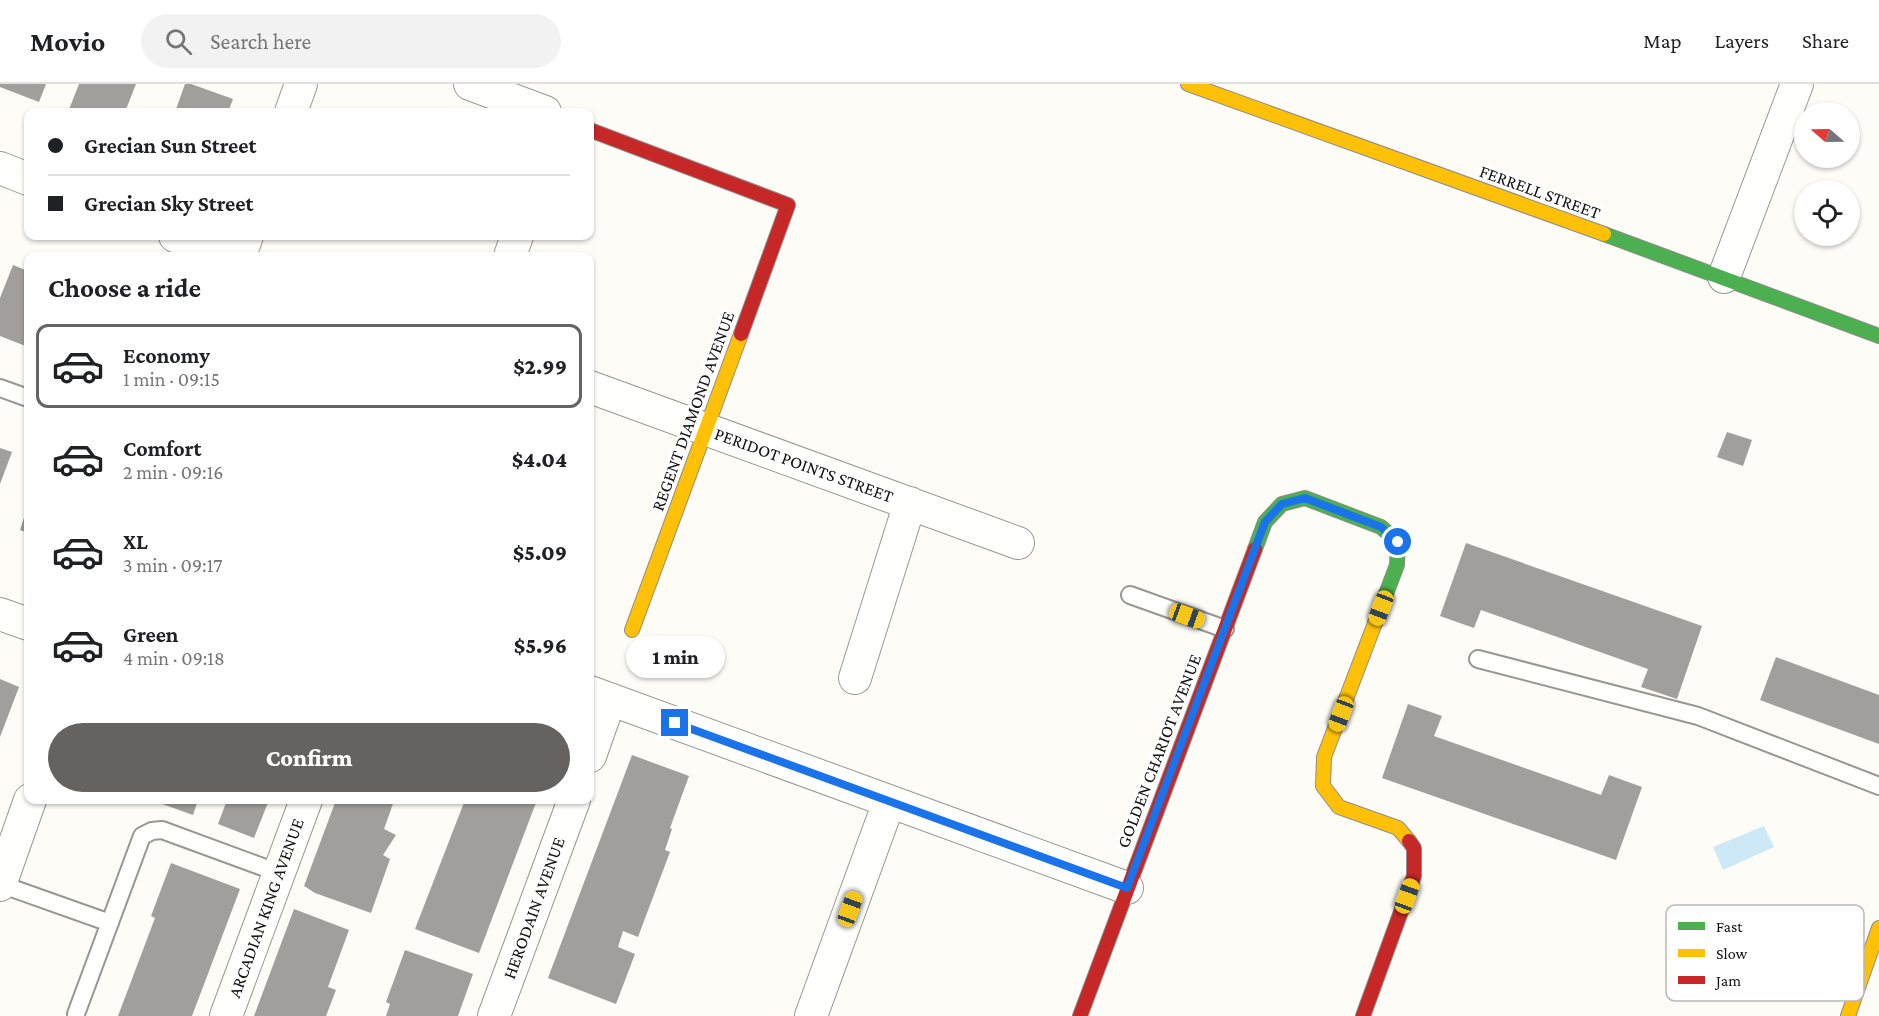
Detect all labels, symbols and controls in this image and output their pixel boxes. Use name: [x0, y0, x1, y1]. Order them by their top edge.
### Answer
search box: [141, 14, 561, 68]
icon: search: [162, 25, 195, 58]
text: Movio: [30, 26, 105, 57]
text: Search here: [210, 29, 311, 54]
text: Map: [1643, 29, 1682, 53]
text: Layers: [1715, 29, 1769, 53]
text: Share: [1802, 29, 1849, 53]
north arrow: [1794, 102, 1860, 168]
map controls: [1794, 102, 1860, 246]
text: Grecian Sun Street: [84, 133, 256, 158]
street label: FERRELL STREET: [1477, 161, 1603, 223]
button: locate: [1794, 180, 1860, 246]
text: Grecian Sky Street: [84, 191, 253, 216]
text: Choose a ride: [48, 273, 201, 303]
street label: REGENT DIAMOND AVENUE: [648, 308, 739, 514]
icon: car: [51, 339, 105, 393]
text: Economy: [123, 343, 210, 368]
text: $2.99: [513, 354, 567, 379]
text: 1 min · 09:15: [123, 368, 220, 390]
street label: PERIDOT POINTS STREET: [712, 423, 896, 507]
icon: car: [51, 432, 105, 486]
text: Comfort: [123, 436, 201, 461]
text: $4.04: [512, 447, 567, 472]
text: 2 min · 09:16: [123, 461, 223, 483]
icon: car: [51, 525, 105, 579]
route start: [1384, 528, 1411, 555]
text: XL: [123, 529, 148, 554]
text: $5.09: [513, 540, 567, 565]
text: 3 min · 09:17: [123, 554, 223, 576]
car: [1366, 588, 1396, 628]
car: [1167, 601, 1207, 631]
icon: car: [51, 618, 105, 672]
text: Green: [123, 622, 179, 647]
text: $5.96: [514, 633, 567, 658]
callout: 1 min: [626, 636, 724, 678]
text: 1 min: [652, 646, 699, 668]
text: 4 min · 09:18: [123, 647, 225, 669]
street label: GOLDEN CHARIOT AVENUE: [1113, 651, 1205, 851]
car: [1326, 694, 1356, 734]
route end: [661, 709, 688, 736]
button: Confirm: [48, 723, 570, 792]
street label: ARCADIAN KING AVENUE: [224, 815, 308, 1000]
street label: HERODAIN AVENUE: [499, 834, 569, 982]
car: [1392, 876, 1422, 916]
car: [835, 889, 865, 929]
legend: [1666, 905, 1864, 1001]
text: Fast: [1716, 918, 1743, 935]
text: Slow: [1716, 945, 1748, 962]
text: Jam: [1714, 972, 1741, 990]

